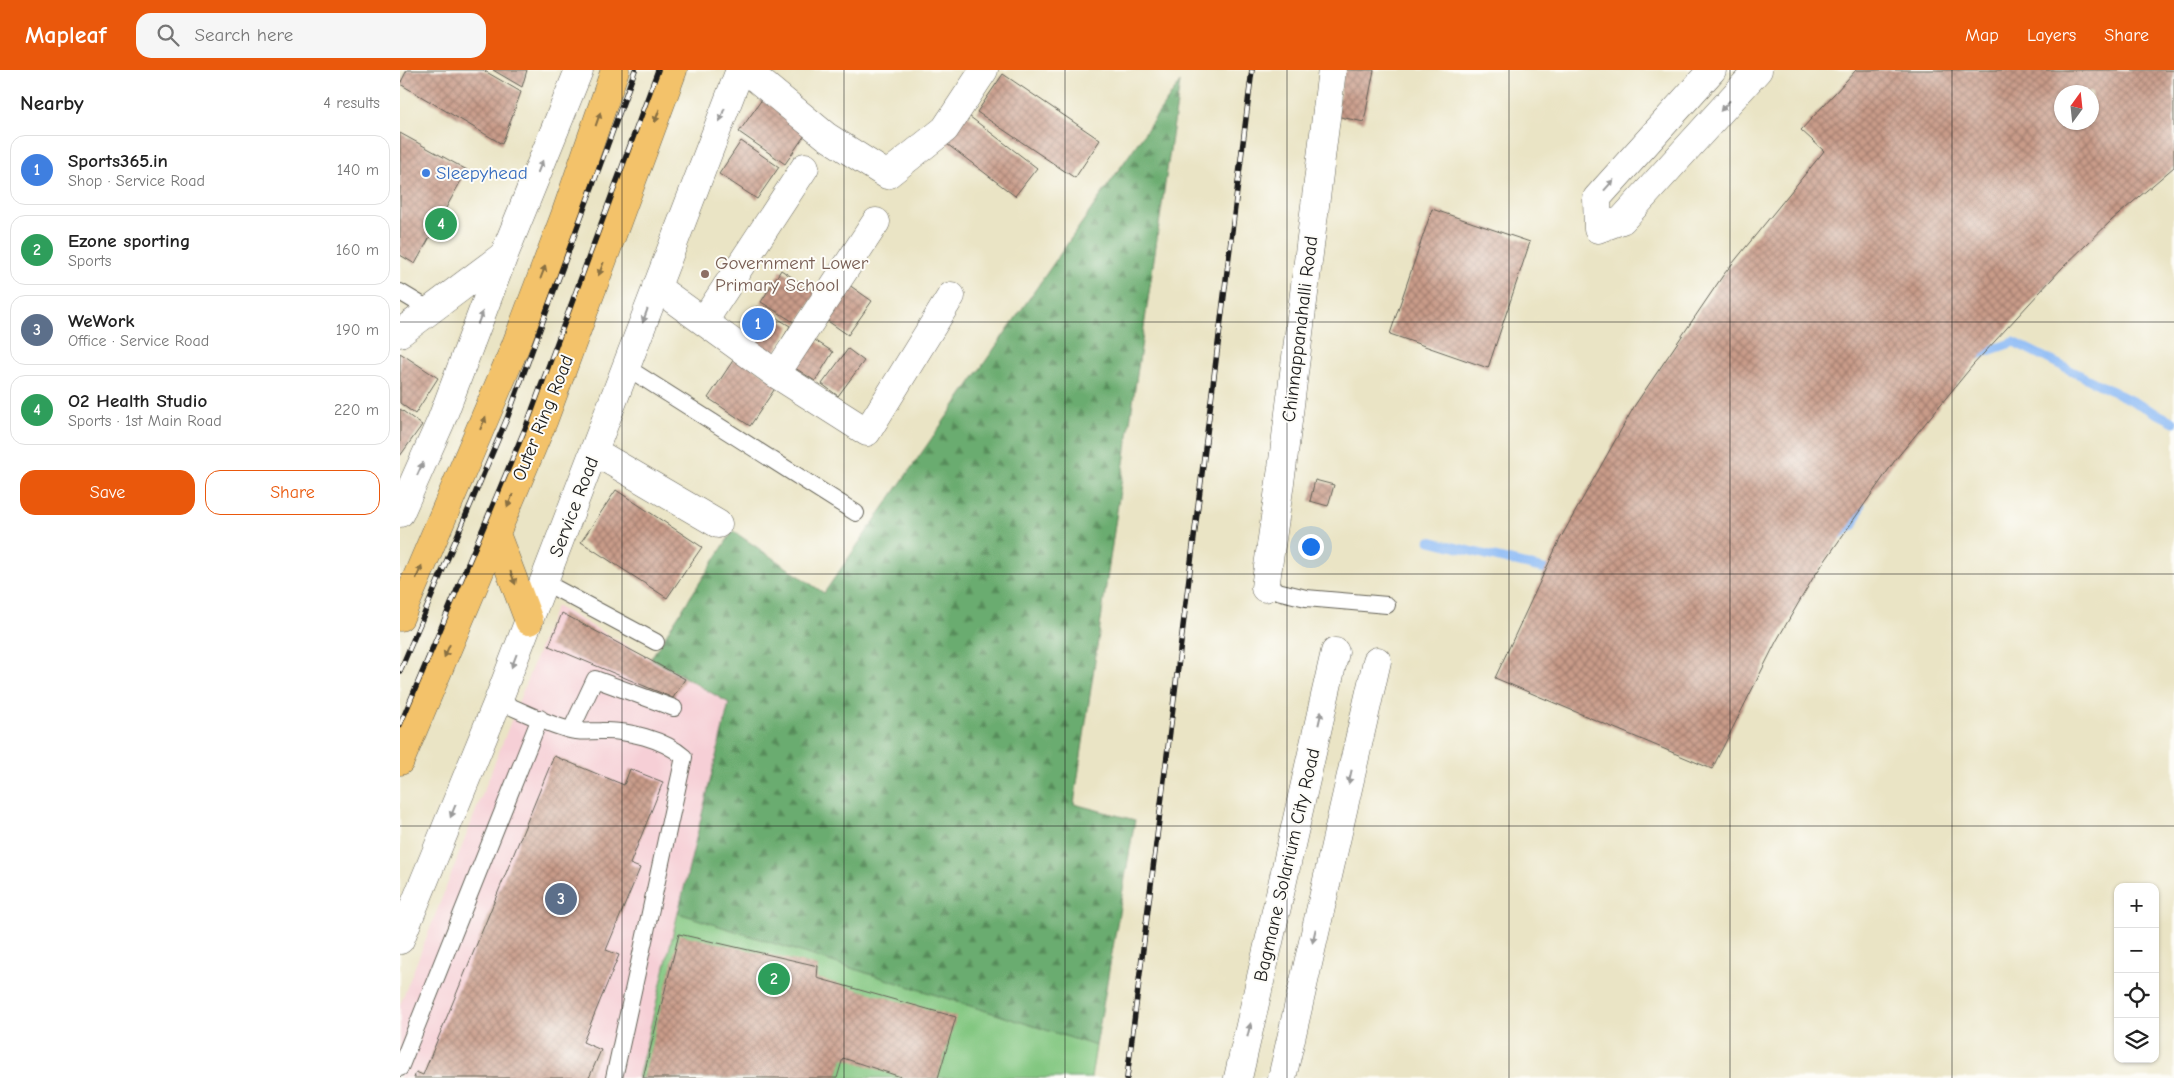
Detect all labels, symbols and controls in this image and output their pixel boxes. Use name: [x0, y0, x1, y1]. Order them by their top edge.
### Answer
search box: [136, 13, 486, 58]
text: Mapleaf: [25, 21, 106, 49]
icon: search: [154, 21, 182, 49]
text: Search here: [194, 24, 293, 46]
text: Map: [1965, 25, 1999, 46]
text: Layers: [2027, 25, 2076, 46]
text: Share: [2104, 25, 2149, 46]
north arrow: [2054, 85, 2099, 130]
text: Nearby: [20, 91, 84, 115]
text: 4 results: [323, 94, 380, 112]
one-way arrow: [1719, 100, 1731, 112]
one-way arrow: [718, 108, 725, 123]
one-way arrow: [653, 109, 661, 124]
one-way arrow: [594, 111, 602, 126]
text: Sports365.in: [68, 150, 168, 172]
one-way arrow: [536, 160, 544, 174]
text: 1: [34, 161, 40, 179]
text: 140 m: [337, 161, 379, 179]
place label: Sleepyhead: [436, 162, 528, 184]
marker: Sleepyhead: [420, 167, 432, 179]
text: Shop · Service Road: [68, 172, 205, 190]
one-way arrow: [1603, 179, 1614, 192]
pin: 4: [425, 205, 457, 243]
text: Ezone sporting: [68, 230, 190, 252]
street label: Chinnappanahalli Road: [1278, 235, 1322, 423]
text: 2: [33, 241, 41, 259]
text: 160 m: [336, 241, 379, 259]
text: Sports: [68, 252, 111, 270]
place label: Government Lower Primary School: [715, 252, 869, 296]
one-way arrow: [597, 261, 605, 276]
one-way arrow: [539, 264, 547, 279]
marker: Government Lower Primary School: [699, 268, 711, 280]
pin: 1: [742, 305, 774, 343]
one-way arrow: [641, 309, 649, 324]
text: WeWork: [68, 310, 135, 332]
one-way arrow: [476, 310, 484, 325]
text: 3: [33, 321, 41, 339]
text: 190 m: [336, 321, 379, 339]
text: Office · Service Road: [68, 332, 209, 350]
street label: Outer Ring Road: [508, 352, 578, 484]
text: O2 Health Studio: [68, 390, 207, 412]
text: 4: [33, 401, 41, 419]
text: 220 m: [334, 401, 379, 419]
text: Sports · 1st Main Road: [68, 412, 222, 430]
one-way arrow: [479, 416, 487, 430]
street label: Service Road: [545, 454, 603, 560]
one-way arrow: [416, 462, 424, 476]
button: Save: [20, 470, 195, 515]
button: Share: [205, 470, 380, 515]
one-way arrow: [506, 494, 514, 508]
your location: [1298, 534, 1324, 560]
one-way arrow: [415, 564, 423, 579]
one-way arrow: [509, 571, 517, 586]
one-way arrow: [442, 644, 450, 658]
one-way arrow: [510, 653, 517, 668]
one-way arrow: [1316, 711, 1324, 726]
street label: Bagmane Solarium City Road: [1249, 746, 1325, 984]
one-way arrow: [1346, 770, 1354, 785]
one-way arrow: [449, 804, 457, 819]
pin: 3: [545, 880, 577, 918]
map controls: [2114, 883, 2159, 1063]
button: +: [2114, 883, 2159, 928]
one-way arrow: [1310, 928, 1318, 943]
button: −: [2114, 928, 2159, 973]
pin: 2: [758, 960, 790, 998]
button: locate: [2114, 973, 2159, 1018]
button: layers: [2114, 1018, 2159, 1063]
one-way arrow: [1245, 1023, 1253, 1038]

